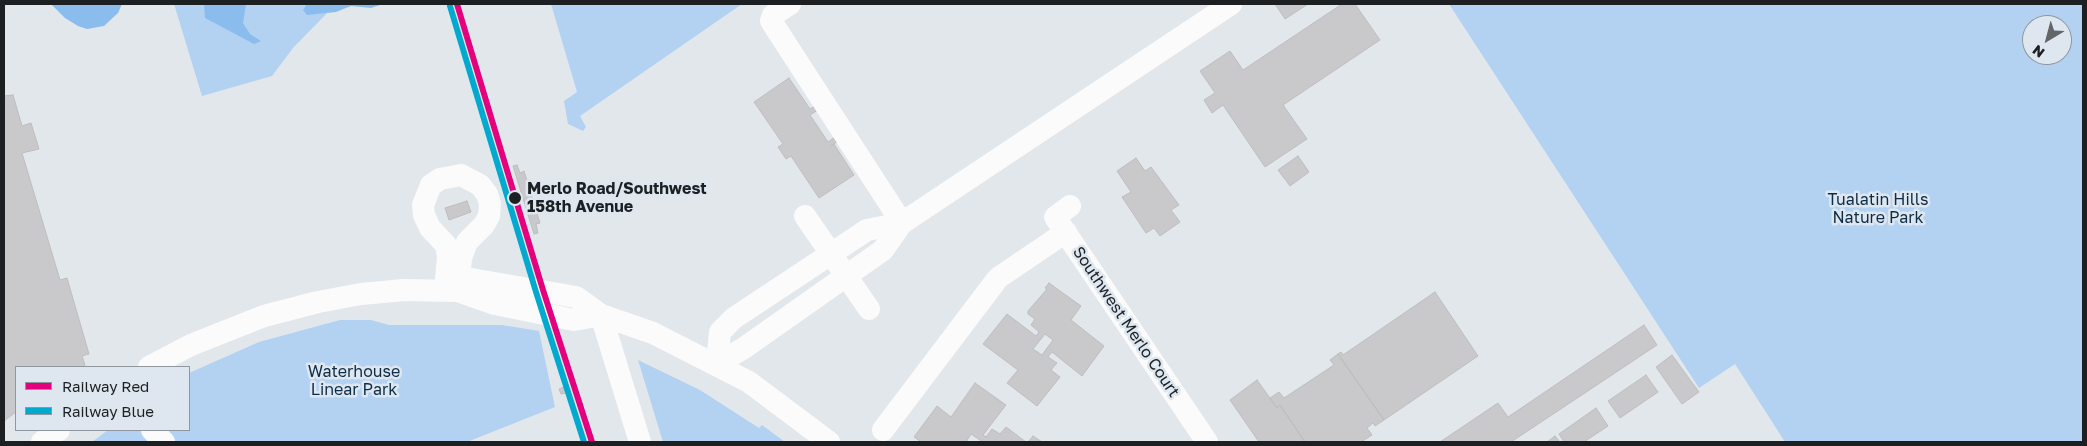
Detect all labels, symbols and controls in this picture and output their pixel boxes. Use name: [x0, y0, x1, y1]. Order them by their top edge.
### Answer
north arrow: [2022, 15, 2072, 65]
text: N: [2029, 42, 2048, 62]
place label: Merlo Road/Southwest 158th Avenue: [527, 179, 707, 217]
marker: Merlo Road/Southwest 158th Avenue: [507, 190, 523, 206]
park label: Tualatin Hills Nature Park: [1828, 190, 1928, 228]
street label: Southwest Merlo Court: [1068, 243, 1184, 401]
park label: Waterhouse Linear Park: [308, 362, 400, 400]
legend: [15, 366, 190, 431]
text: Railway Red: [62, 377, 149, 395]
text: Railway Blue: [62, 402, 154, 420]

